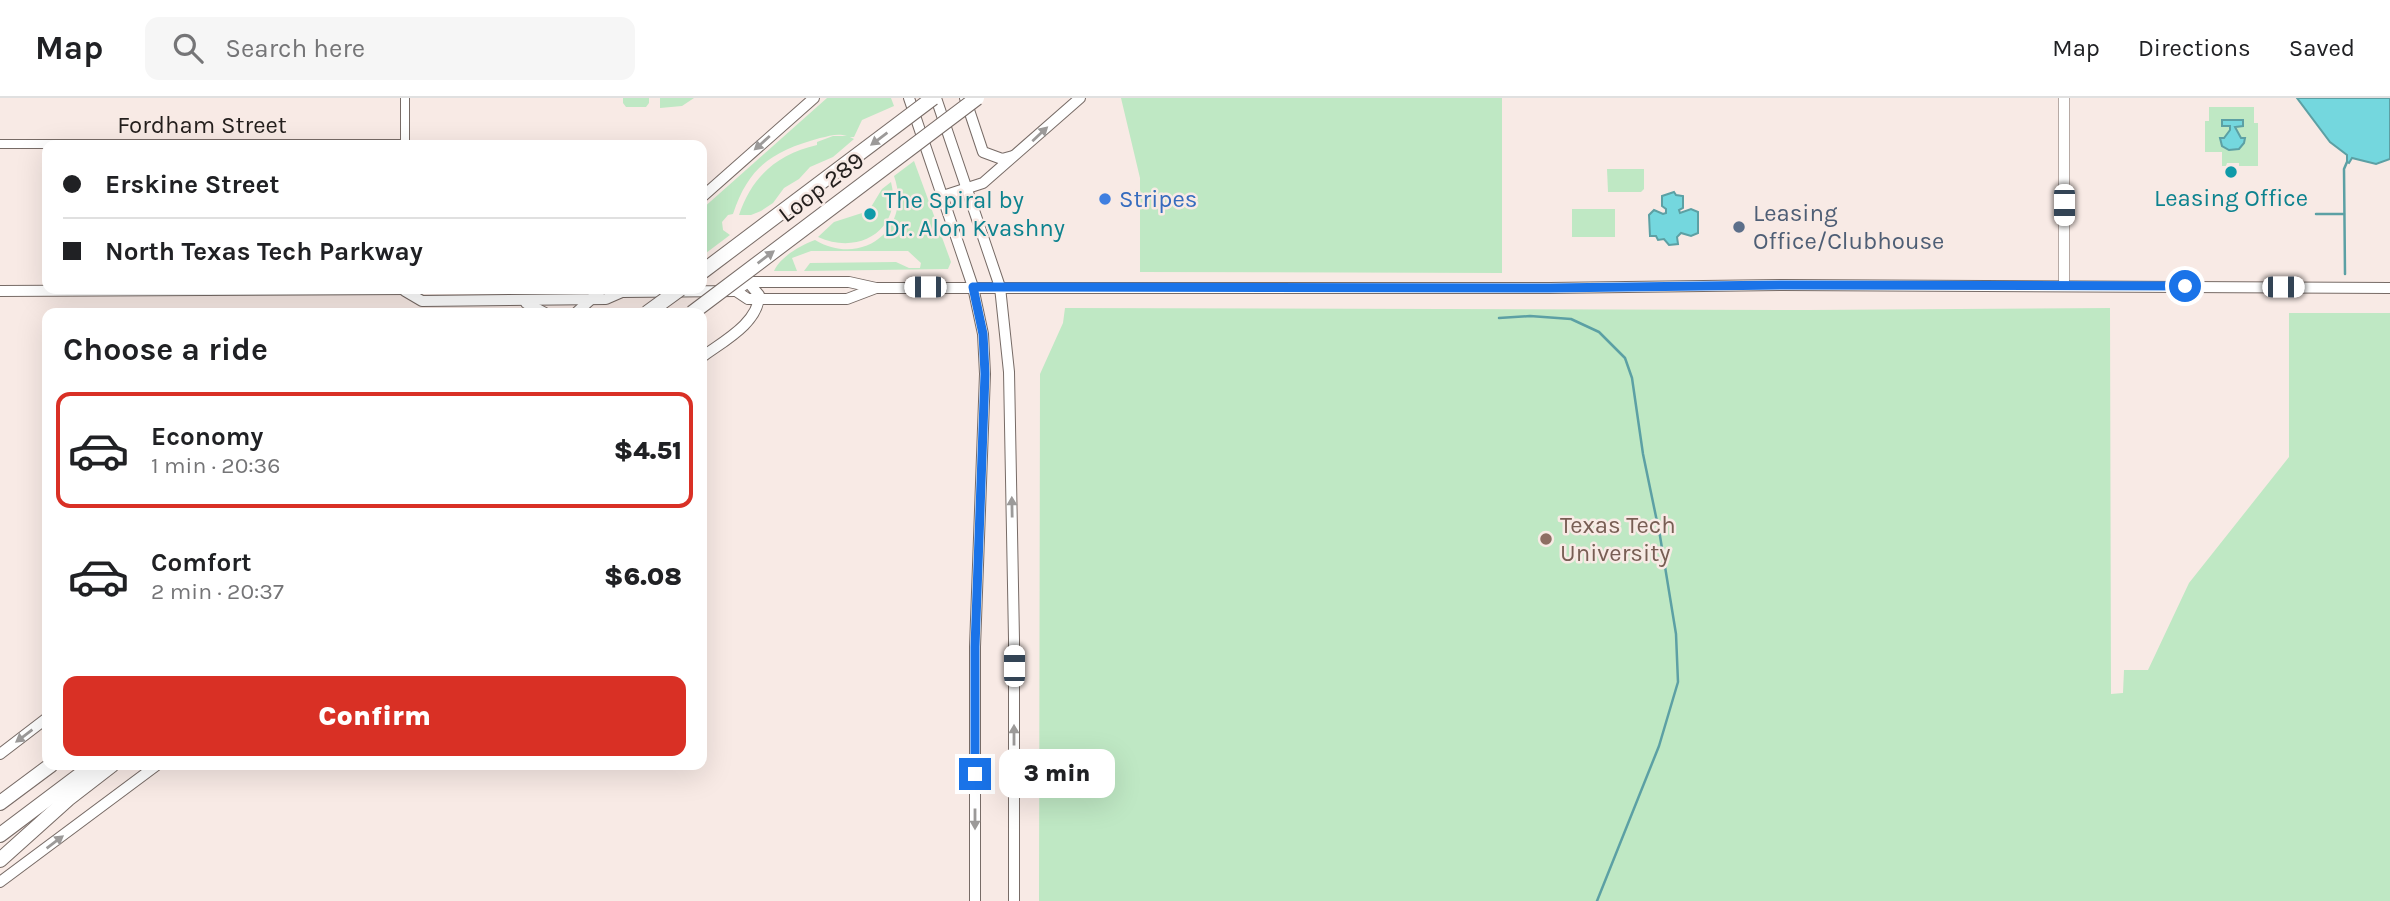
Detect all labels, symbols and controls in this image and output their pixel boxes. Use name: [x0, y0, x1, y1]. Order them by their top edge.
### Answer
search box: [145, 17, 635, 80]
text: Map: [35, 29, 103, 67]
icon: search: [169, 29, 207, 67]
text: Search here: [225, 33, 365, 64]
text: Map: [2052, 34, 2100, 62]
text: Directions: [2138, 34, 2251, 62]
text: Saved: [2289, 34, 2355, 62]
street label: Fordham Street: [117, 111, 287, 139]
one-way arrow: [1031, 127, 1048, 143]
one-way arrow: [869, 132, 888, 146]
one-way arrow: [753, 135, 771, 151]
street label: Loop 289: [773, 146, 869, 228]
marker: Leasing Office: [2223, 164, 2239, 180]
text: Erskine Street: [105, 169, 280, 200]
car: [2054, 184, 2075, 226]
place label: Leasing Office: [2154, 184, 2308, 212]
place label: Stripes: [1119, 185, 1197, 213]
place label: The Spiral by Dr. Alon Kvashny: [884, 186, 1065, 242]
marker: Stripes: [1097, 191, 1113, 207]
place label: Leasing Office/Clubhouse: [1753, 199, 1944, 255]
marker: The Spiral by Dr. Alon Kvashny: [862, 206, 878, 222]
marker: Leasing Office/Clubhouse: [1731, 219, 1747, 235]
text: North Texas Tech Parkway: [105, 236, 423, 267]
one-way arrow: [756, 250, 774, 265]
route start: [2169, 270, 2201, 302]
car: [905, 277, 947, 298]
car: [2263, 277, 2305, 298]
text: Choose a ride: [63, 331, 268, 368]
icon: car: [67, 419, 130, 482]
text: Economy: [151, 421, 263, 452]
text: $4.51: [614, 435, 682, 466]
text: 1 min · 20:36: [151, 452, 280, 479]
one-way arrow: [1006, 496, 1018, 518]
place label: Texas Tech University: [1560, 511, 1676, 567]
marker: Texas Tech University: [1538, 531, 1554, 547]
icon: car: [67, 545, 130, 608]
text: Comfort: [151, 547, 252, 578]
text: $6.08: [604, 561, 682, 592]
text: 2 min · 20:37: [151, 578, 284, 605]
car: [1004, 645, 1025, 687]
button: Confirm: [63, 676, 686, 756]
one-way arrow: [1008, 724, 1020, 746]
one-way arrow: [15, 728, 33, 743]
callout: 3 min: [1000, 750, 1115, 798]
route end: [959, 758, 991, 790]
text: 3 min: [1024, 760, 1090, 787]
one-way arrow: [969, 809, 981, 831]
one-way arrow: [45, 834, 63, 849]

